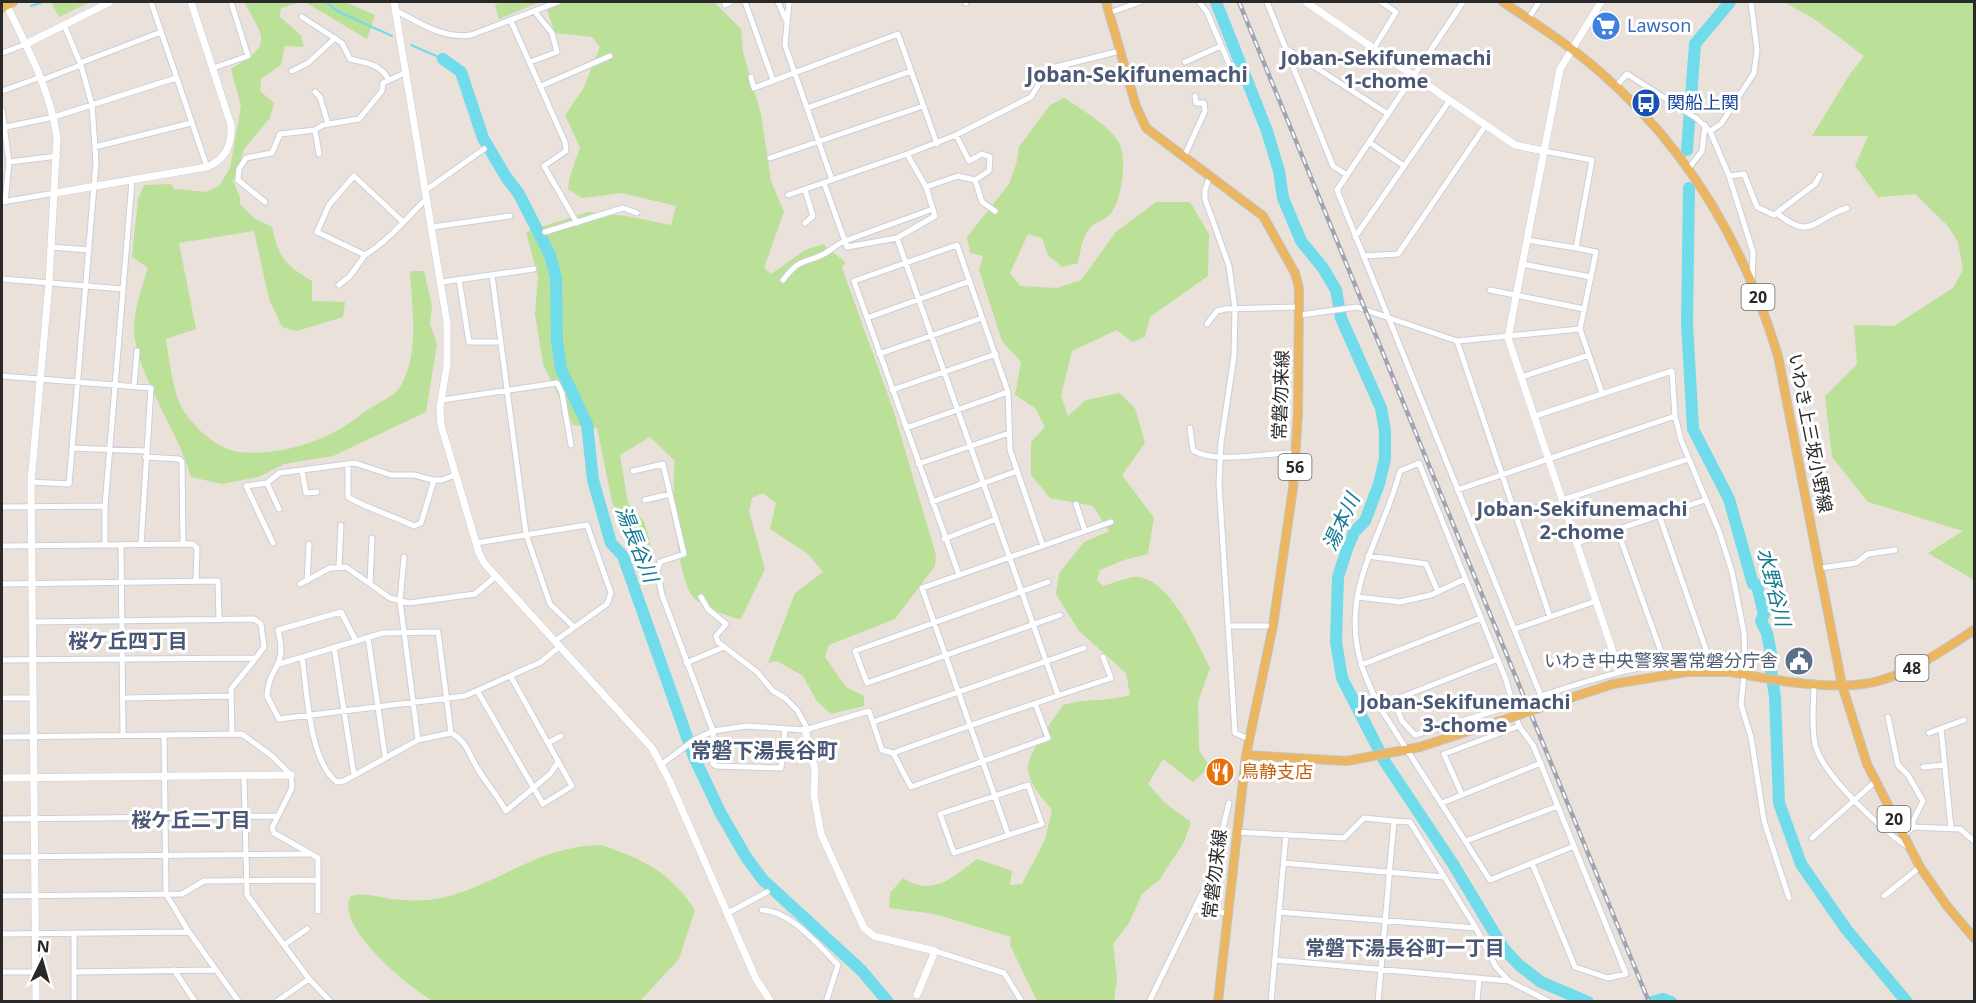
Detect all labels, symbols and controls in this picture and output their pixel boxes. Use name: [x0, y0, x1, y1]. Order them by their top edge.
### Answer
supermarket icon: Lawson: [1590, 10, 1622, 42]
place label: Lawson: [1627, 13, 1691, 37]
district label: Joban-Sekifunemachi 1-chome: [1279, 44, 1491, 94]
district label: Joban-Sekifunemachi: [1024, 60, 1248, 88]
bus stop icon: 関船上関: [1630, 87, 1662, 119]
place label: 関船上関: [1667, 90, 1739, 114]
road number: 20: [1742, 284, 1774, 310]
street label: 常磐勿来線: [1266, 350, 1294, 440]
street label: いわき上三坂小野線: [1784, 351, 1838, 515]
road number: 56: [1278, 454, 1312, 480]
water label: 湯本川: [1316, 487, 1366, 555]
district label: Joban-Sekifunemachi 2-chome: [1475, 495, 1687, 545]
water label: 湯長谷川: [610, 502, 666, 588]
water label: 水野谷川: [1752, 545, 1798, 631]
district label: 桜ケ丘四丁目: [68, 627, 188, 654]
public building icon: いわき中央警察署常磐分庁舎: [1783, 645, 1815, 677]
place label: いわき中央警察署常磐分庁舎: [1544, 648, 1778, 672]
road number: 48: [1896, 655, 1928, 681]
district label: Joban-Sekifunemachi 3-chome: [1358, 688, 1570, 738]
district label: 常磐下湯長谷町: [691, 736, 838, 764]
restaurant icon: 鳥静支店: [1204, 756, 1236, 788]
place label: 鳥静支店: [1241, 759, 1313, 783]
district label: 桜ケ丘二丁目: [131, 806, 251, 833]
road number: 20: [1878, 806, 1910, 832]
street label: 常磐勿来線: [1197, 828, 1231, 920]
north arrow: [12, 931, 72, 991]
district label: 常磐下湯長谷町一丁目: [1305, 934, 1505, 961]
text: N: [36, 935, 51, 958]

